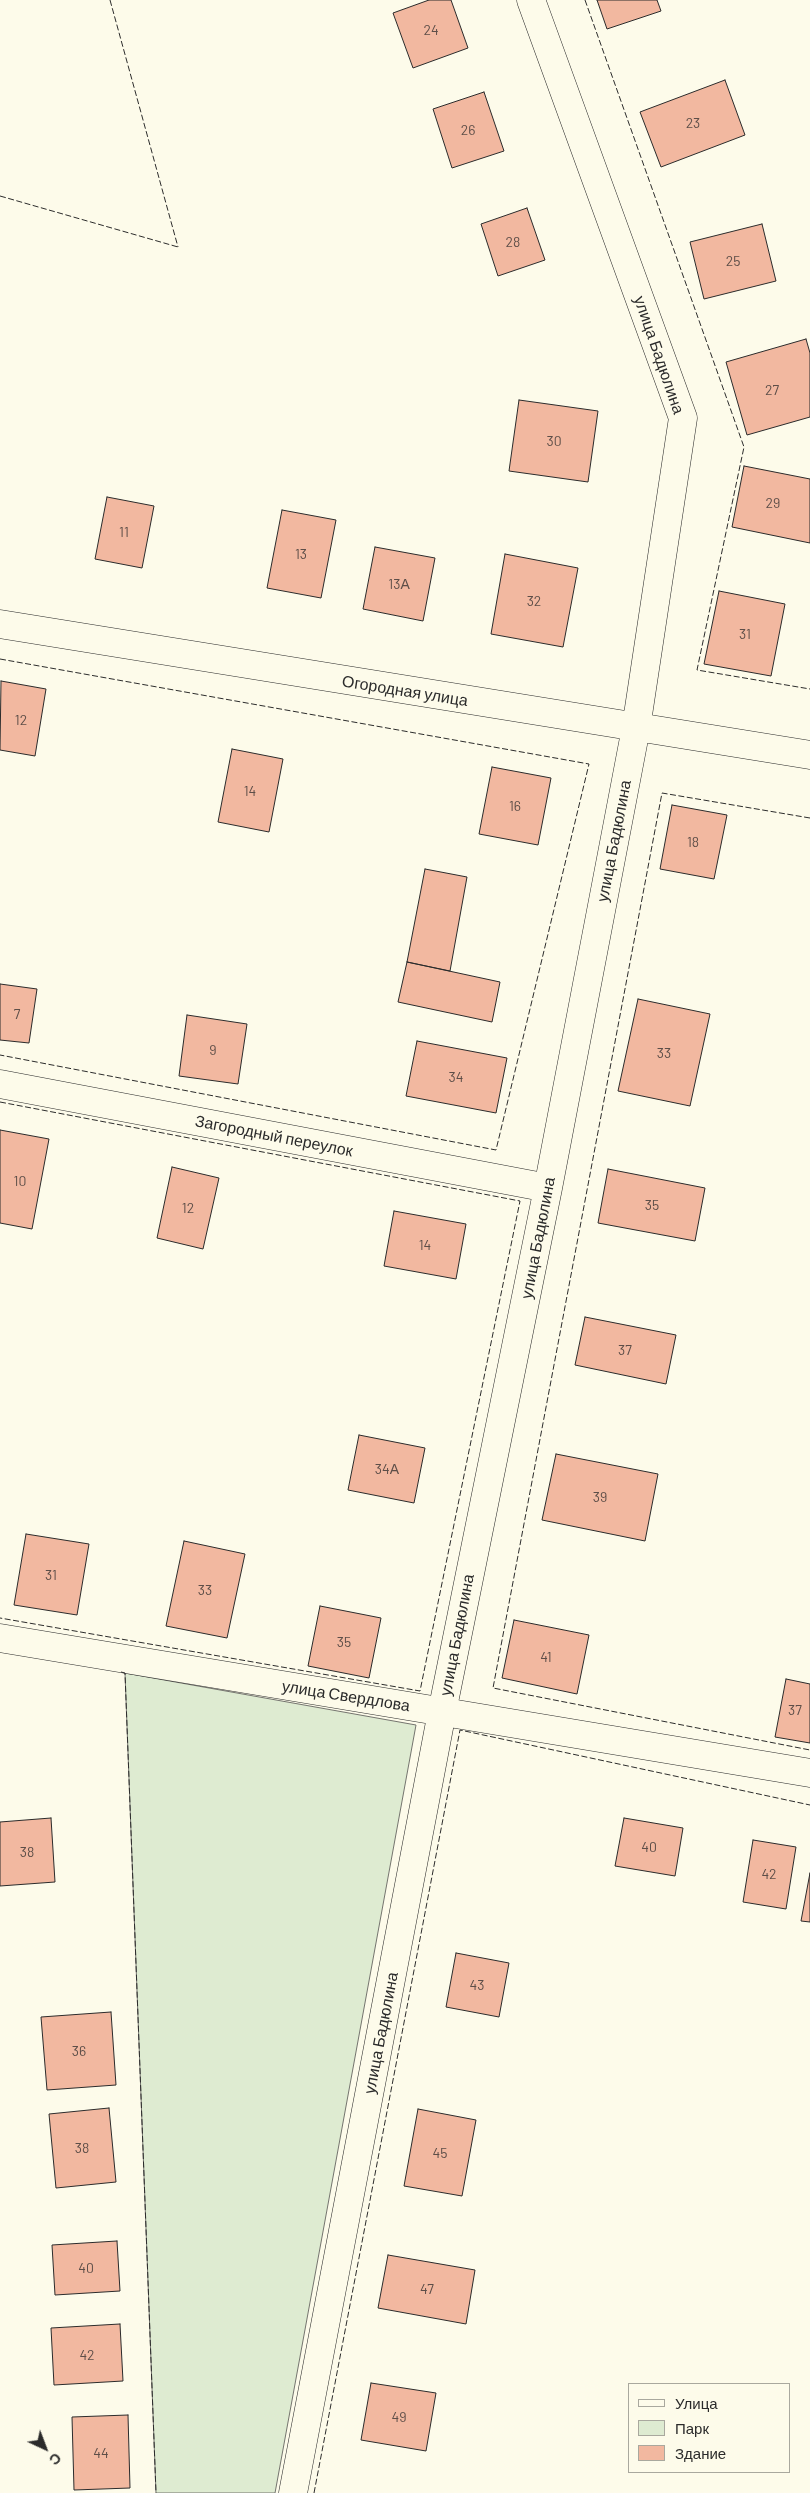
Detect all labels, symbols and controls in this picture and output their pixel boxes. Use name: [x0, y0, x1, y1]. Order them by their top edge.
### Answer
house number: 24: [423, 22, 439, 38]
house number: 23: [686, 115, 700, 131]
house number: 26: [461, 122, 475, 138]
house number: 28: [506, 234, 520, 250]
house number: 25: [726, 253, 740, 269]
street label: улица Бадюлина: [630, 293, 688, 417]
house number: 27: [765, 382, 779, 398]
house number: 30: [546, 433, 562, 449]
house number: 29: [766, 495, 780, 511]
house number: 11: [119, 524, 129, 540]
house number: 13: [295, 546, 307, 562]
house number: 13А: [388, 576, 410, 592]
house number: 32: [527, 593, 541, 609]
house number: 31: [739, 626, 751, 642]
street label: Огородная улица: [341, 672, 469, 710]
house number: 12: [15, 712, 27, 728]
street label: улица Бадюлина: [593, 779, 635, 903]
house number: 14: [244, 783, 256, 799]
house number: 16: [509, 798, 521, 814]
house number: 18: [687, 834, 699, 850]
house number: 7: [14, 1006, 20, 1022]
house number: 9: [209, 1042, 217, 1058]
house number: 33: [657, 1045, 671, 1061]
house number: 34: [449, 1069, 463, 1085]
street label: Загородный переулок: [193, 1111, 355, 1161]
house number: 10: [14, 1173, 26, 1189]
street label: улица Бадюлина: [517, 1176, 559, 1300]
house number: 35: [645, 1197, 659, 1213]
house number: 12: [182, 1200, 194, 1216]
house number: 14: [419, 1237, 431, 1253]
house number: 37: [618, 1342, 632, 1358]
house number: 34А: [375, 1461, 399, 1477]
house number: 39: [593, 1489, 607, 1505]
house number: 31: [45, 1567, 57, 1583]
street label: улица Бадюлина: [436, 1573, 478, 1697]
house number: 33: [198, 1582, 212, 1598]
house number: 35: [337, 1634, 351, 1650]
house number: 41: [540, 1649, 552, 1665]
street label: улица Свердлова: [281, 1676, 411, 1716]
house number: 37: [788, 1702, 802, 1718]
house number: 40: [641, 1839, 657, 1855]
house number: 38: [20, 1844, 34, 1860]
house number: 42: [761, 1866, 777, 1882]
street label: улица Бадюлина: [360, 1971, 402, 2095]
house number: 43: [470, 1977, 484, 1993]
house number: 36: [72, 2043, 86, 2059]
house number: 38: [75, 2140, 89, 2156]
house number: 45: [433, 2145, 447, 2161]
house number: 40: [78, 2260, 94, 2276]
house number: 47: [420, 2281, 434, 2297]
house number: 42: [79, 2347, 95, 2363]
legend: [628, 2383, 790, 2473]
text: Улица: [675, 2394, 718, 2412]
house number: 49: [391, 2409, 407, 2425]
text: Парк: [675, 2419, 709, 2437]
north arrow: [20, 2423, 70, 2473]
text: Здание: [675, 2444, 726, 2462]
house number: 44: [93, 2445, 109, 2461]
text: С: [46, 2450, 65, 2469]

